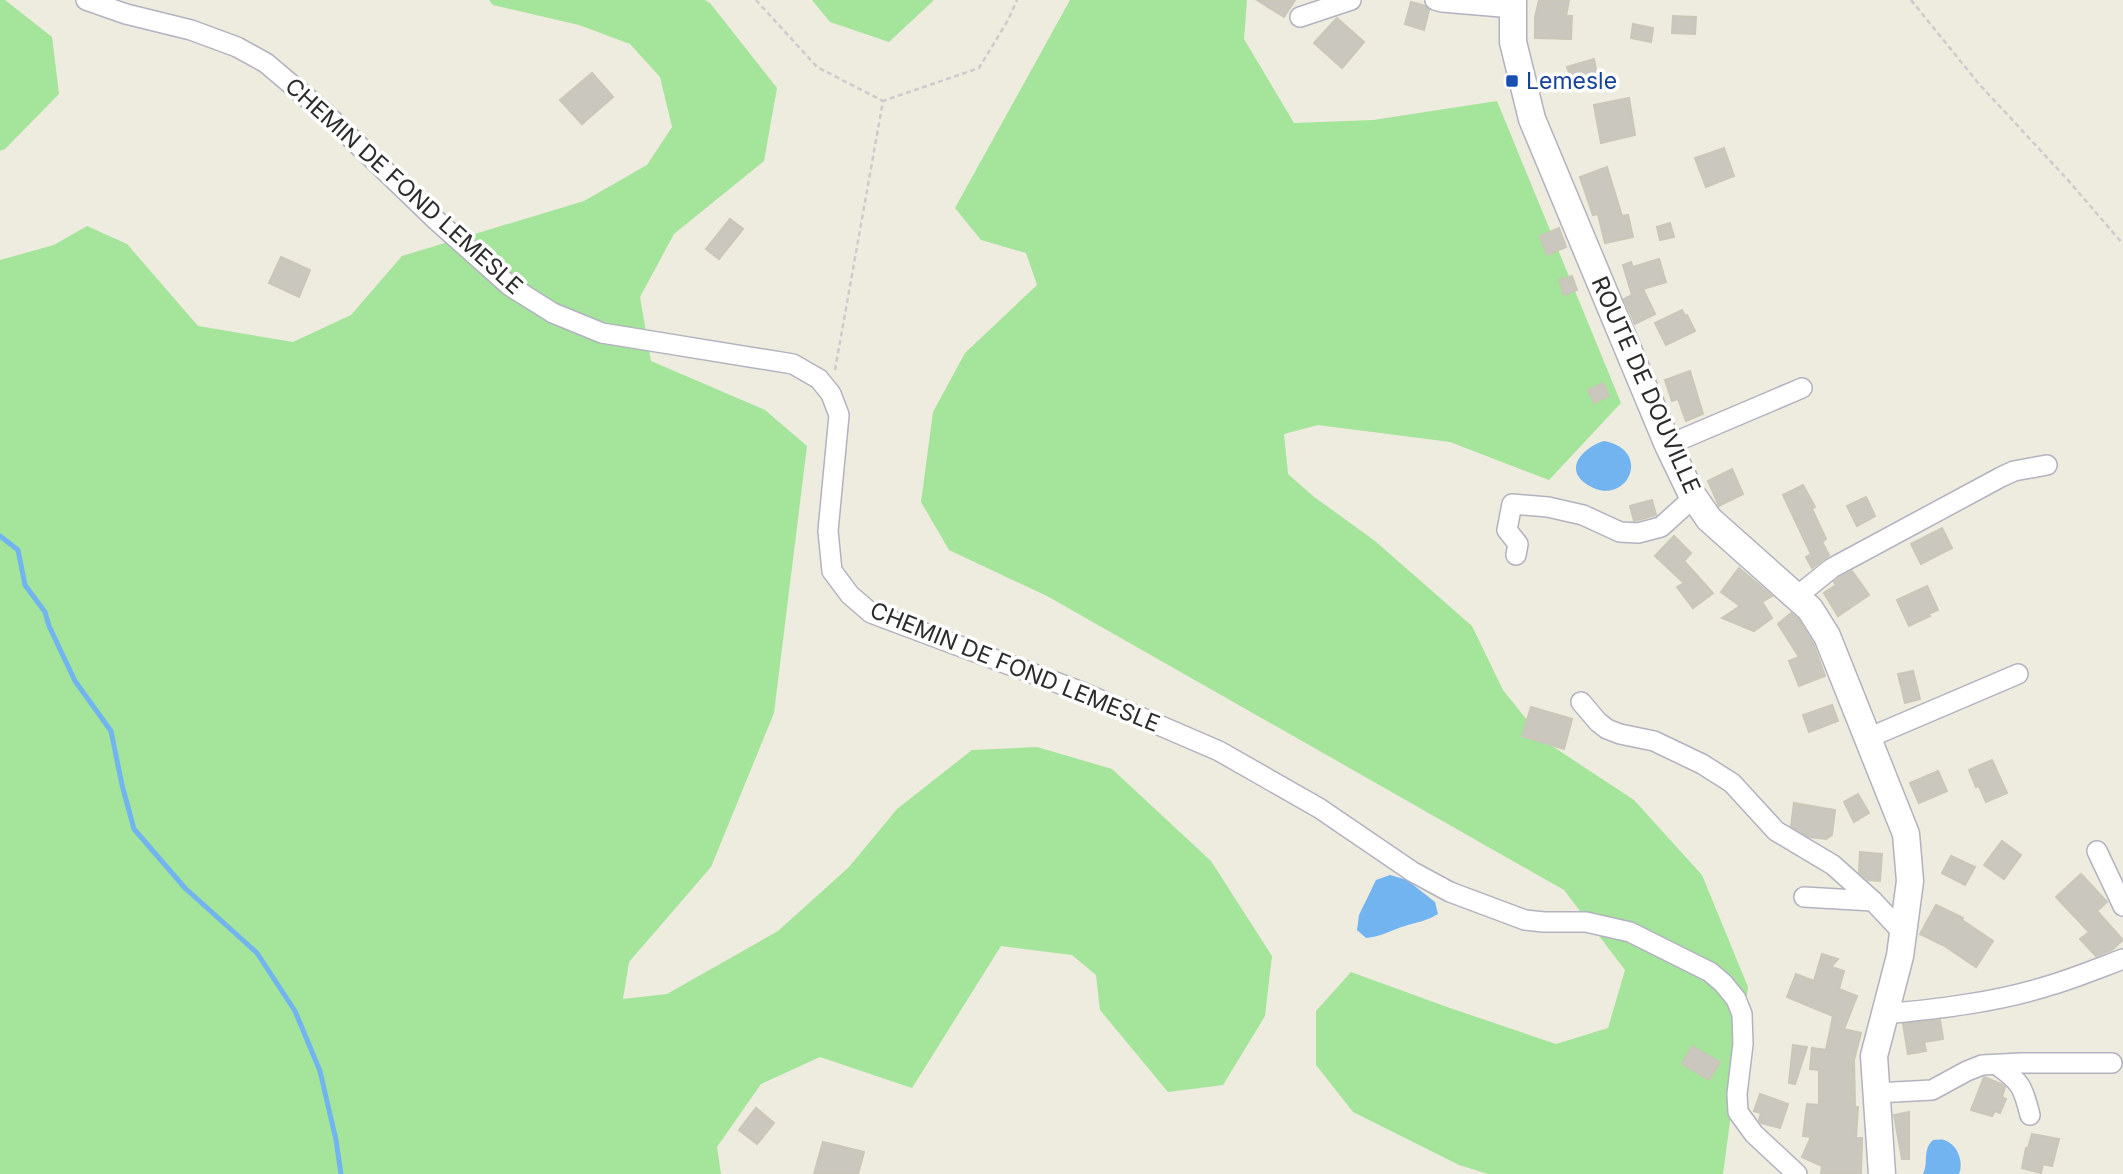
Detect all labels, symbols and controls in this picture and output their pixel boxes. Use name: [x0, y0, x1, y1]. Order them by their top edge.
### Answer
place label: Lemesle: [1526, 67, 1617, 95]
street label: CHEMIN DE FOND LEMESLE: [279, 72, 529, 300]
marker: Lemesle: [1504, 73, 1520, 89]
street label: ROUTE DE DOUVILLE: [1585, 272, 1707, 498]
street label: CHEMIN DE FOND LEMESLE: [866, 596, 1164, 738]

